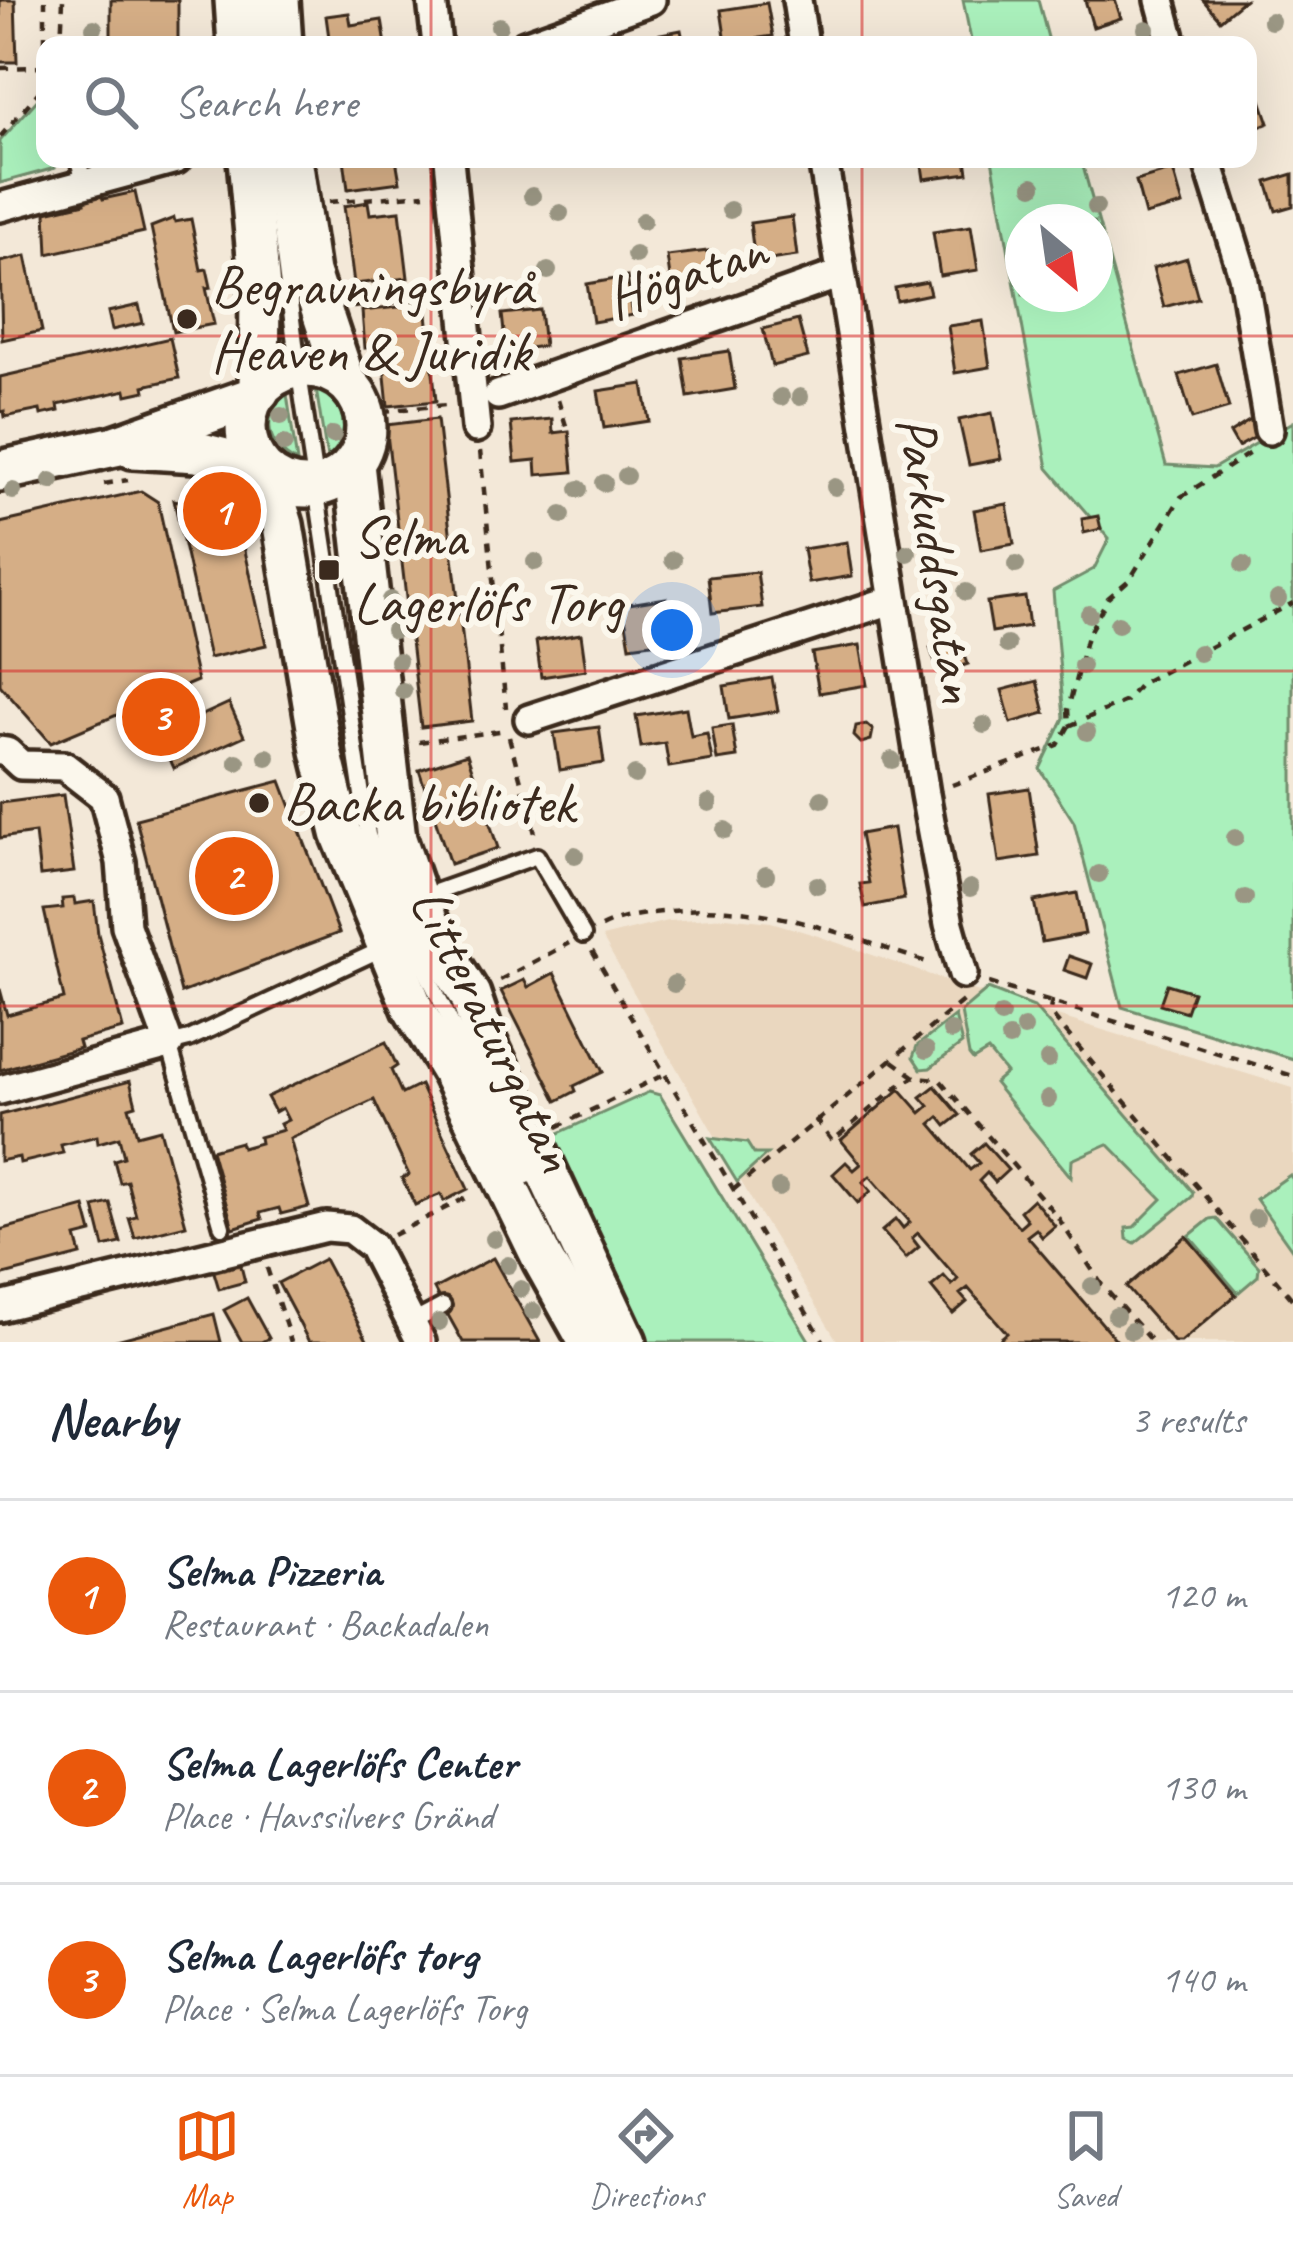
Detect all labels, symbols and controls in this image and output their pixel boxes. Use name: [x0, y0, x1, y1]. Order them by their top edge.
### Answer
search box: [36, 36, 1257, 168]
icon: search: [78, 69, 144, 135]
text: Search here: [174, 74, 357, 131]
north arrow: [1005, 204, 1113, 312]
street label: Högatan: [596, 212, 779, 335]
place label: Begravningsbyrå Heaven & Juridik: [211, 250, 537, 388]
marker: Begravningsbyrå Heaven & Juridik: [174, 306, 200, 332]
street label: Parkuddsgatan: [880, 411, 996, 708]
pin: 1: [183, 466, 261, 556]
place label: Selma Lagerlöfs Torg: [353, 501, 626, 639]
marker: Selma Lagerlöfs Torg: [316, 557, 342, 583]
your location: [642, 600, 702, 660]
pin: 3: [122, 672, 200, 762]
place label: Backa bibliotek: [283, 767, 578, 839]
marker: Backa bibliotek: [246, 790, 272, 816]
pin: 2: [195, 831, 273, 921]
street label: Litteraturgatan: [394, 875, 594, 1183]
text: Nearby: [48, 1388, 176, 1452]
text: 3 results: [1131, 1396, 1245, 1445]
text: Selma Pizzeria: [162, 1543, 381, 1600]
text: 1: [78, 1571, 96, 1620]
text: 120 m: [1161, 1571, 1245, 1620]
text: Restaurant · Backadalen: [162, 1600, 488, 1649]
text: Selma Lagerlöfs Center: [162, 1735, 517, 1792]
text: 2: [78, 1763, 96, 1812]
text: 130 m: [1161, 1763, 1245, 1812]
text: Place · Havssilvers Gränd: [162, 1792, 494, 1841]
text: Selma Lagerlöfs torg: [162, 1927, 477, 1984]
text: 3: [78, 1955, 96, 2004]
text: 140 m: [1161, 1955, 1245, 2004]
text: Place · Selma Lagerlöfs Torg: [162, 1984, 527, 2033]
tab: Map: [174, 2103, 240, 2217]
tab: Directions: [589, 2103, 704, 2217]
tab: Saved: [1053, 2103, 1119, 2217]

